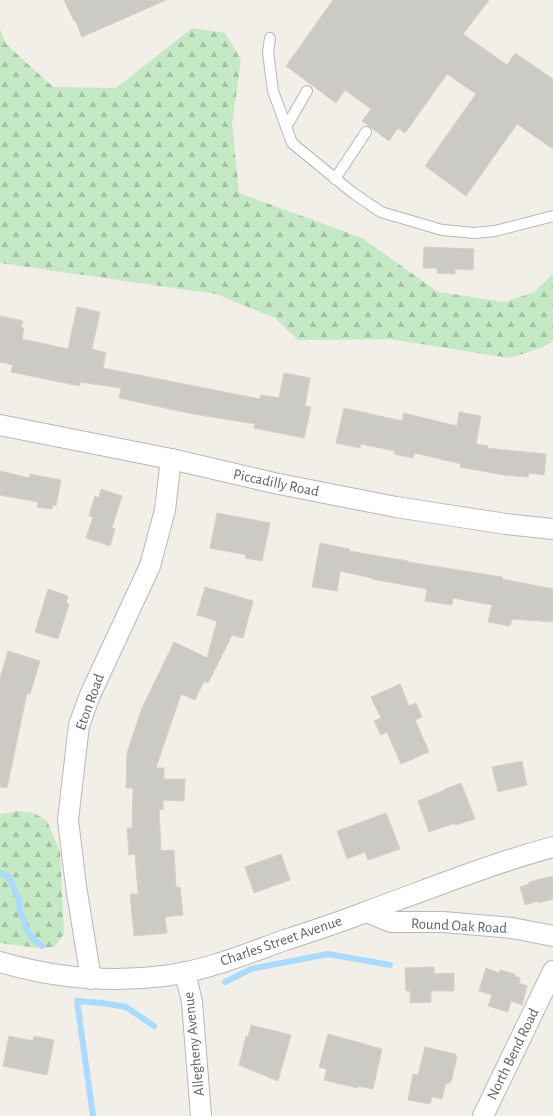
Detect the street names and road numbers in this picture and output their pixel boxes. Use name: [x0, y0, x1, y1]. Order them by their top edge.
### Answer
street label: Piccadilly Road: [232, 467, 320, 499]
street label: Eton Road: [73, 672, 107, 732]
street label: Charles Street Avenue: [218, 913, 344, 969]
street label: Round Oak Road: [411, 916, 508, 936]
street label: Allegheny Avenue: [181, 991, 207, 1097]
street label: North Bend Road: [484, 1006, 542, 1102]

